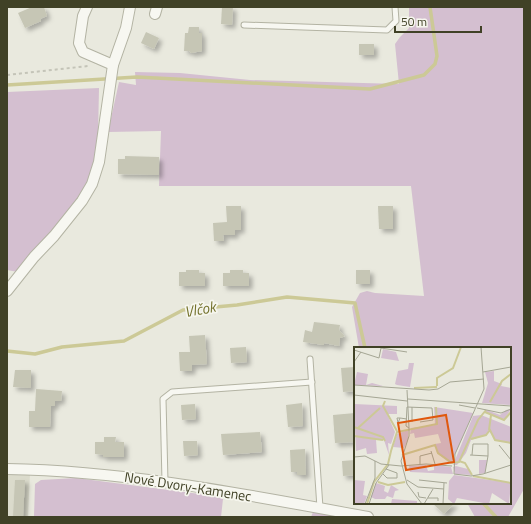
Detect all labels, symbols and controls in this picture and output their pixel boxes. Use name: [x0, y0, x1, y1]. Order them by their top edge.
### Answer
scale bar: [395, 8, 481, 34]
text: 50 m: [401, 12, 427, 31]
water label: Vlčok: [183, 295, 220, 323]
inset map: [354, 347, 511, 504]
street label: Nové Dvory-Kamenec: [123, 466, 253, 506]

